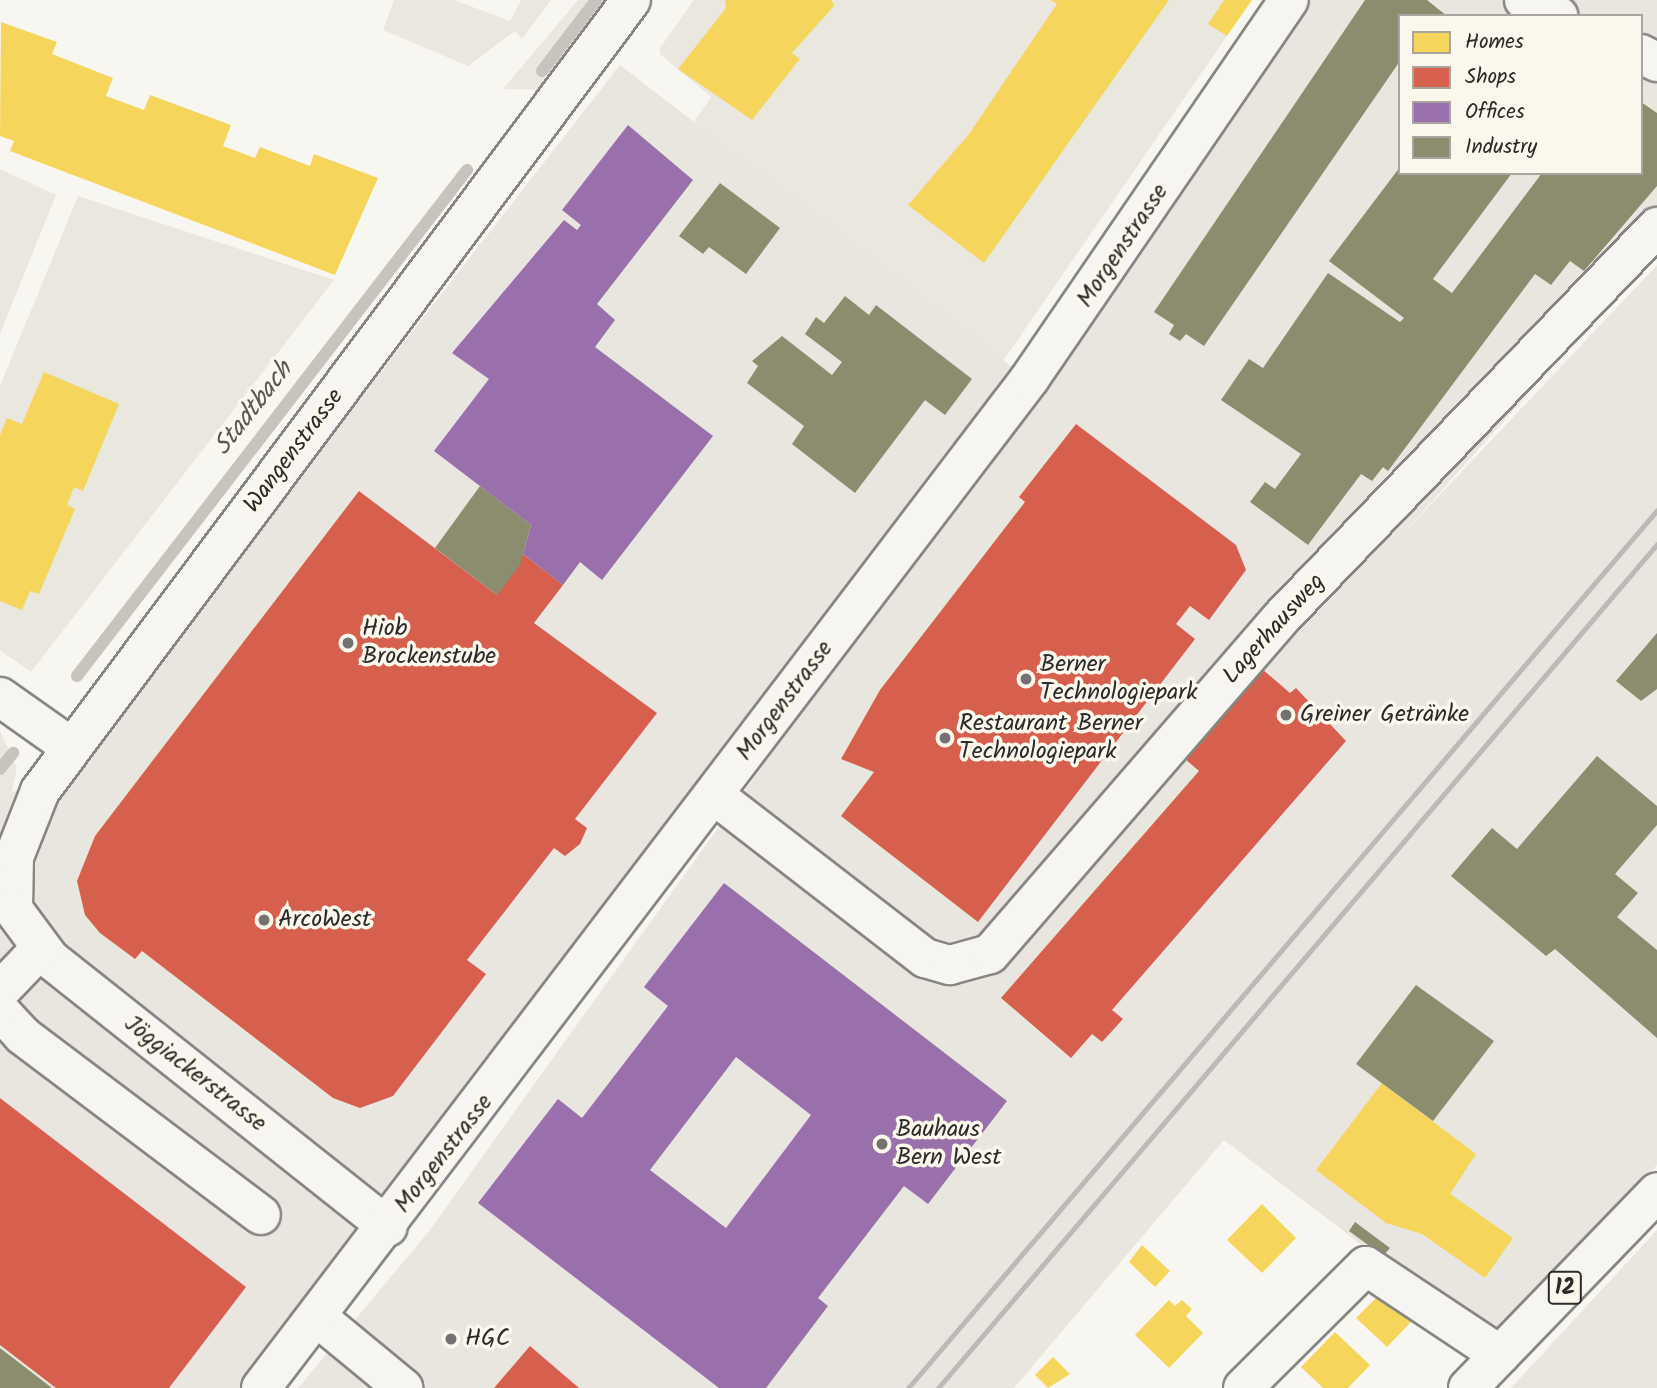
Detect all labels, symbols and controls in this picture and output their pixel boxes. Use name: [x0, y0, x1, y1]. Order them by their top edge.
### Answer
legend: [1398, 14, 1643, 175]
text: Homes: [1465, 26, 1524, 59]
text: Shops: [1465, 61, 1516, 94]
text: Offices: [1465, 96, 1525, 129]
text: Industry: [1465, 131, 1537, 164]
street label: Morgenstrasse: [1071, 179, 1175, 313]
water label: Stadtbach: [208, 356, 300, 462]
street label: Wangenstrasse: [238, 383, 350, 519]
street label: Lagerhausweg: [1217, 568, 1331, 690]
place label: Hiob Brockenstube: [362, 615, 496, 671]
marker: Hiob Brockenstube: [340, 635, 356, 651]
street label: Morgenstrasse: [731, 635, 839, 767]
place label: Berner Technologiepark: [1040, 651, 1197, 707]
marker: Berner Technologiepark: [1018, 671, 1034, 687]
place label: Greiner Getränke: [1300, 701, 1469, 729]
marker: Greiner Getränke: [1278, 707, 1294, 723]
place label: Restaurant Berner Technologiepark: [959, 710, 1143, 766]
marker: Restaurant Berner Technologiepark: [937, 730, 953, 746]
place label: ArcoWest: [278, 906, 371, 934]
marker: ArcoWest: [256, 912, 272, 928]
street label: Jöggiackerstrasse: [118, 1010, 272, 1138]
street label: Morgenstrasse: [389, 1089, 499, 1219]
place label: Bauhaus Bern West: [896, 1116, 1002, 1172]
marker: Bauhaus Bern West: [874, 1136, 890, 1152]
road number: 12: [1548, 1268, 1582, 1308]
place label: HGC: [465, 1325, 510, 1353]
marker: HGC: [443, 1331, 459, 1347]

